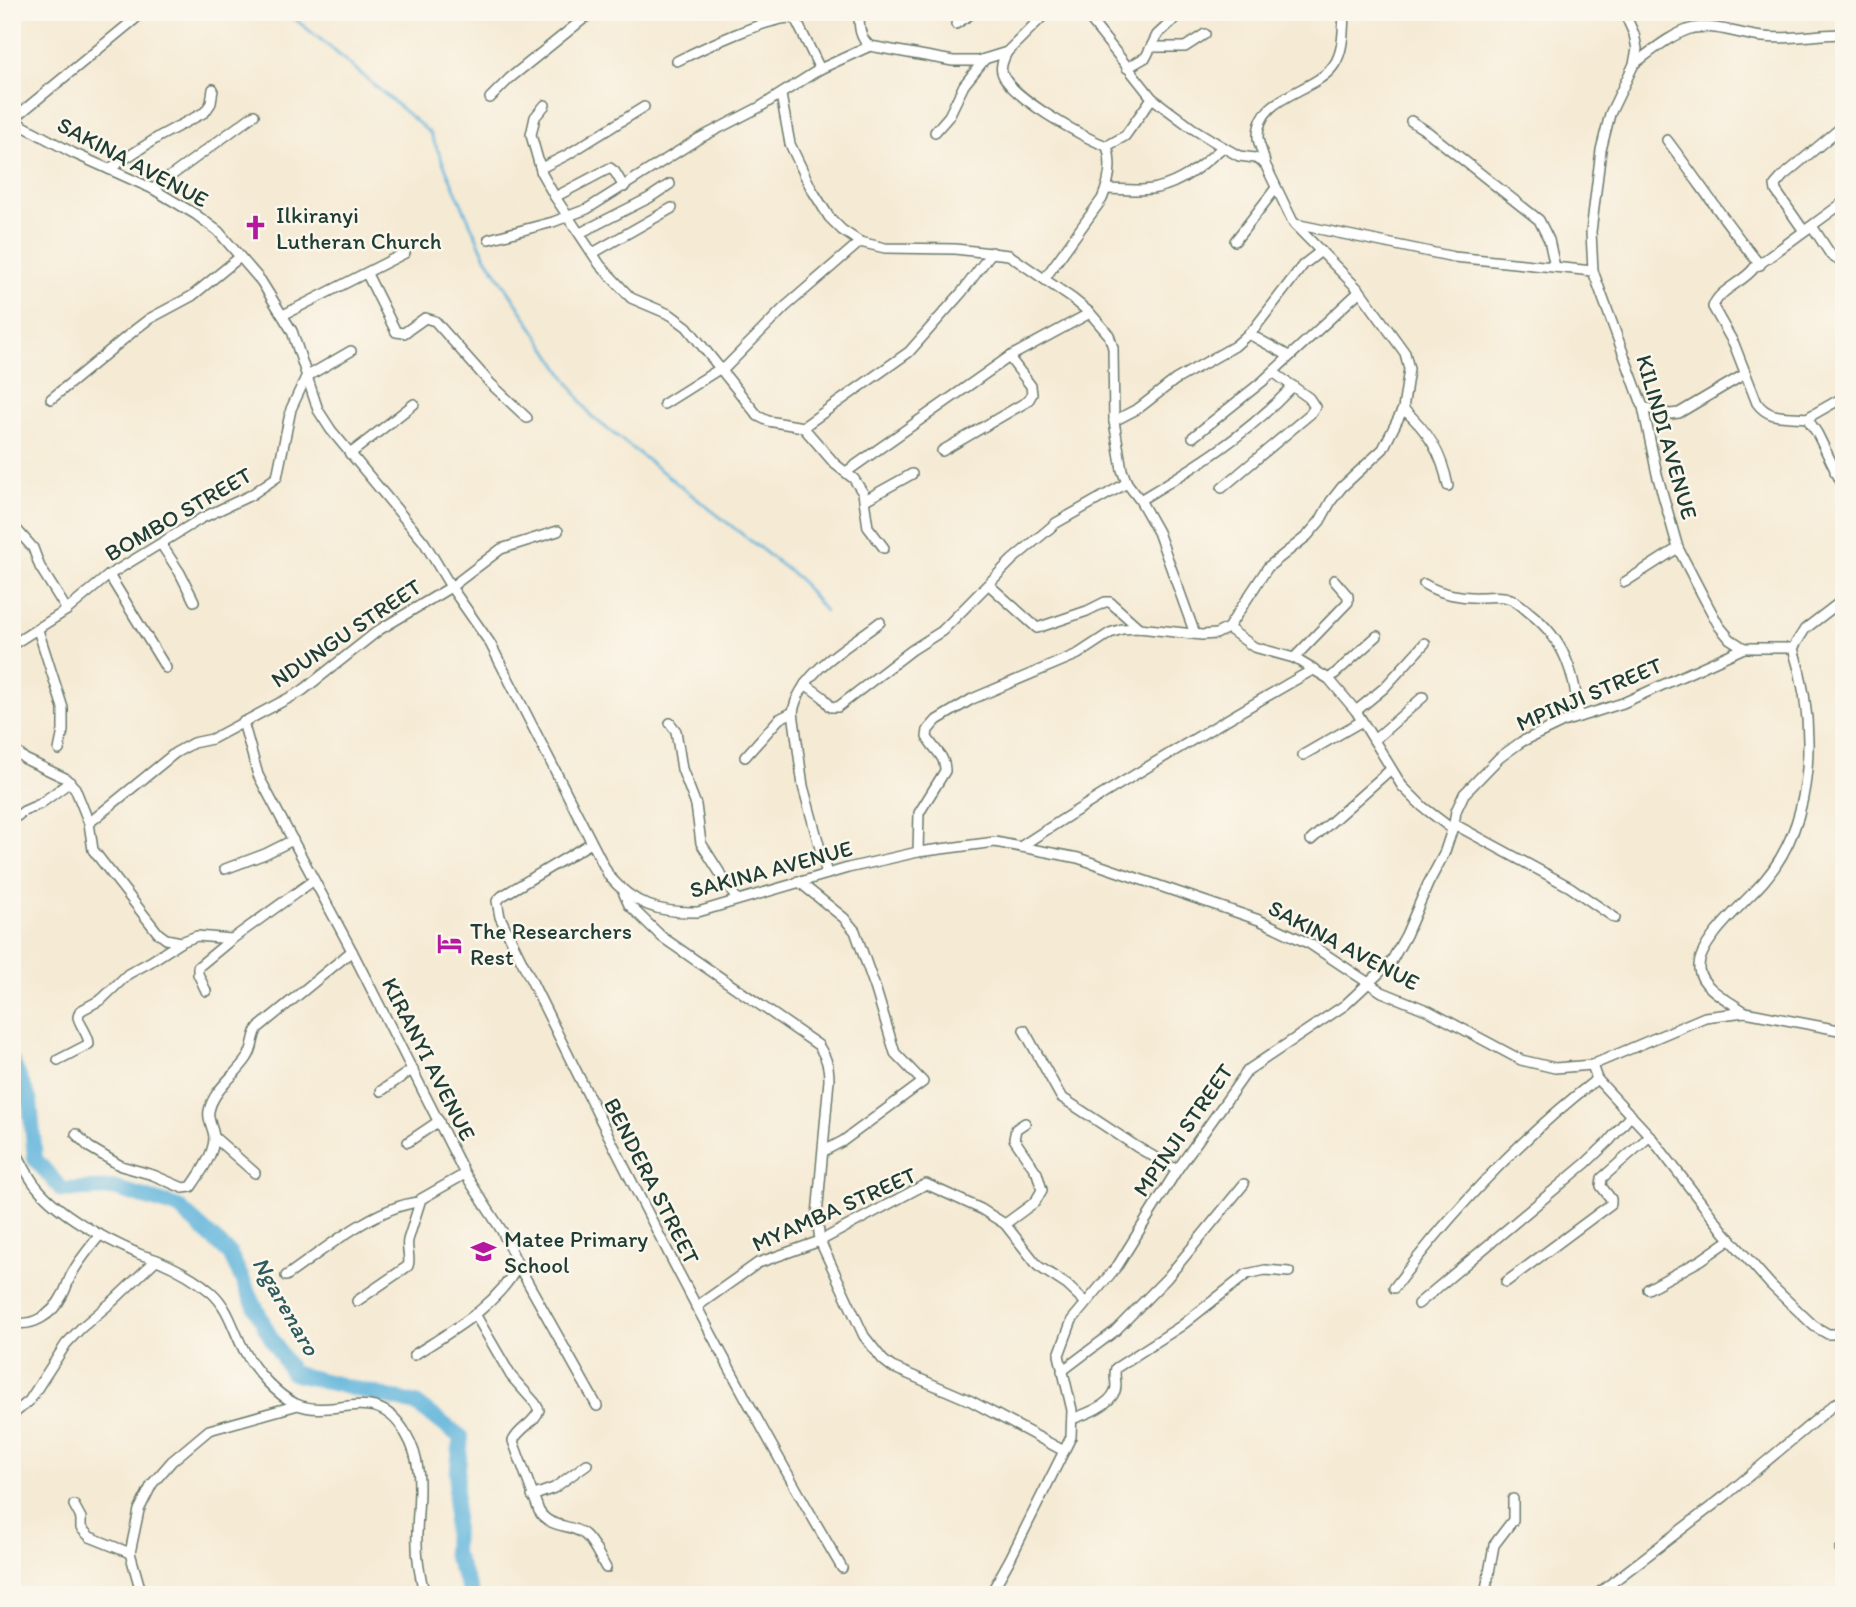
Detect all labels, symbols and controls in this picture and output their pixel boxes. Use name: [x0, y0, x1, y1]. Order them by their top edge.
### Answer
street label: SAKINA AVENUE: [53, 110, 213, 214]
place label: Ilkiranyi Lutheran Church: [276, 201, 442, 255]
church icon: Ilkiranyi Lutheran Church: [242, 214, 270, 242]
street label: KILINDI AVENUE: [1630, 351, 1704, 523]
street label: BOMBO STREET: [99, 461, 257, 567]
street label: NDUNGU STREET: [266, 572, 427, 694]
street label: MPINJI STREET: [1512, 651, 1666, 737]
street label: SAKINA AVENUE: [687, 834, 855, 904]
street label: SAKINA AVENUE: [1264, 893, 1424, 997]
place label: The Researchers Rest: [470, 917, 632, 971]
hotel icon: The Researchers Rest: [436, 930, 464, 958]
street label: KIRANYI AVENUE: [376, 973, 482, 1145]
street label: MPINJI STREET: [1127, 1058, 1239, 1202]
street label: BENDERA STREET: [598, 1093, 706, 1269]
street label: MYAMBA STREET: [748, 1160, 920, 1258]
place label: Matee Primary School: [504, 1225, 648, 1279]
school or university icon: Matee Primary School: [470, 1238, 498, 1266]
water label: Ngarenaro: [247, 1251, 327, 1361]

